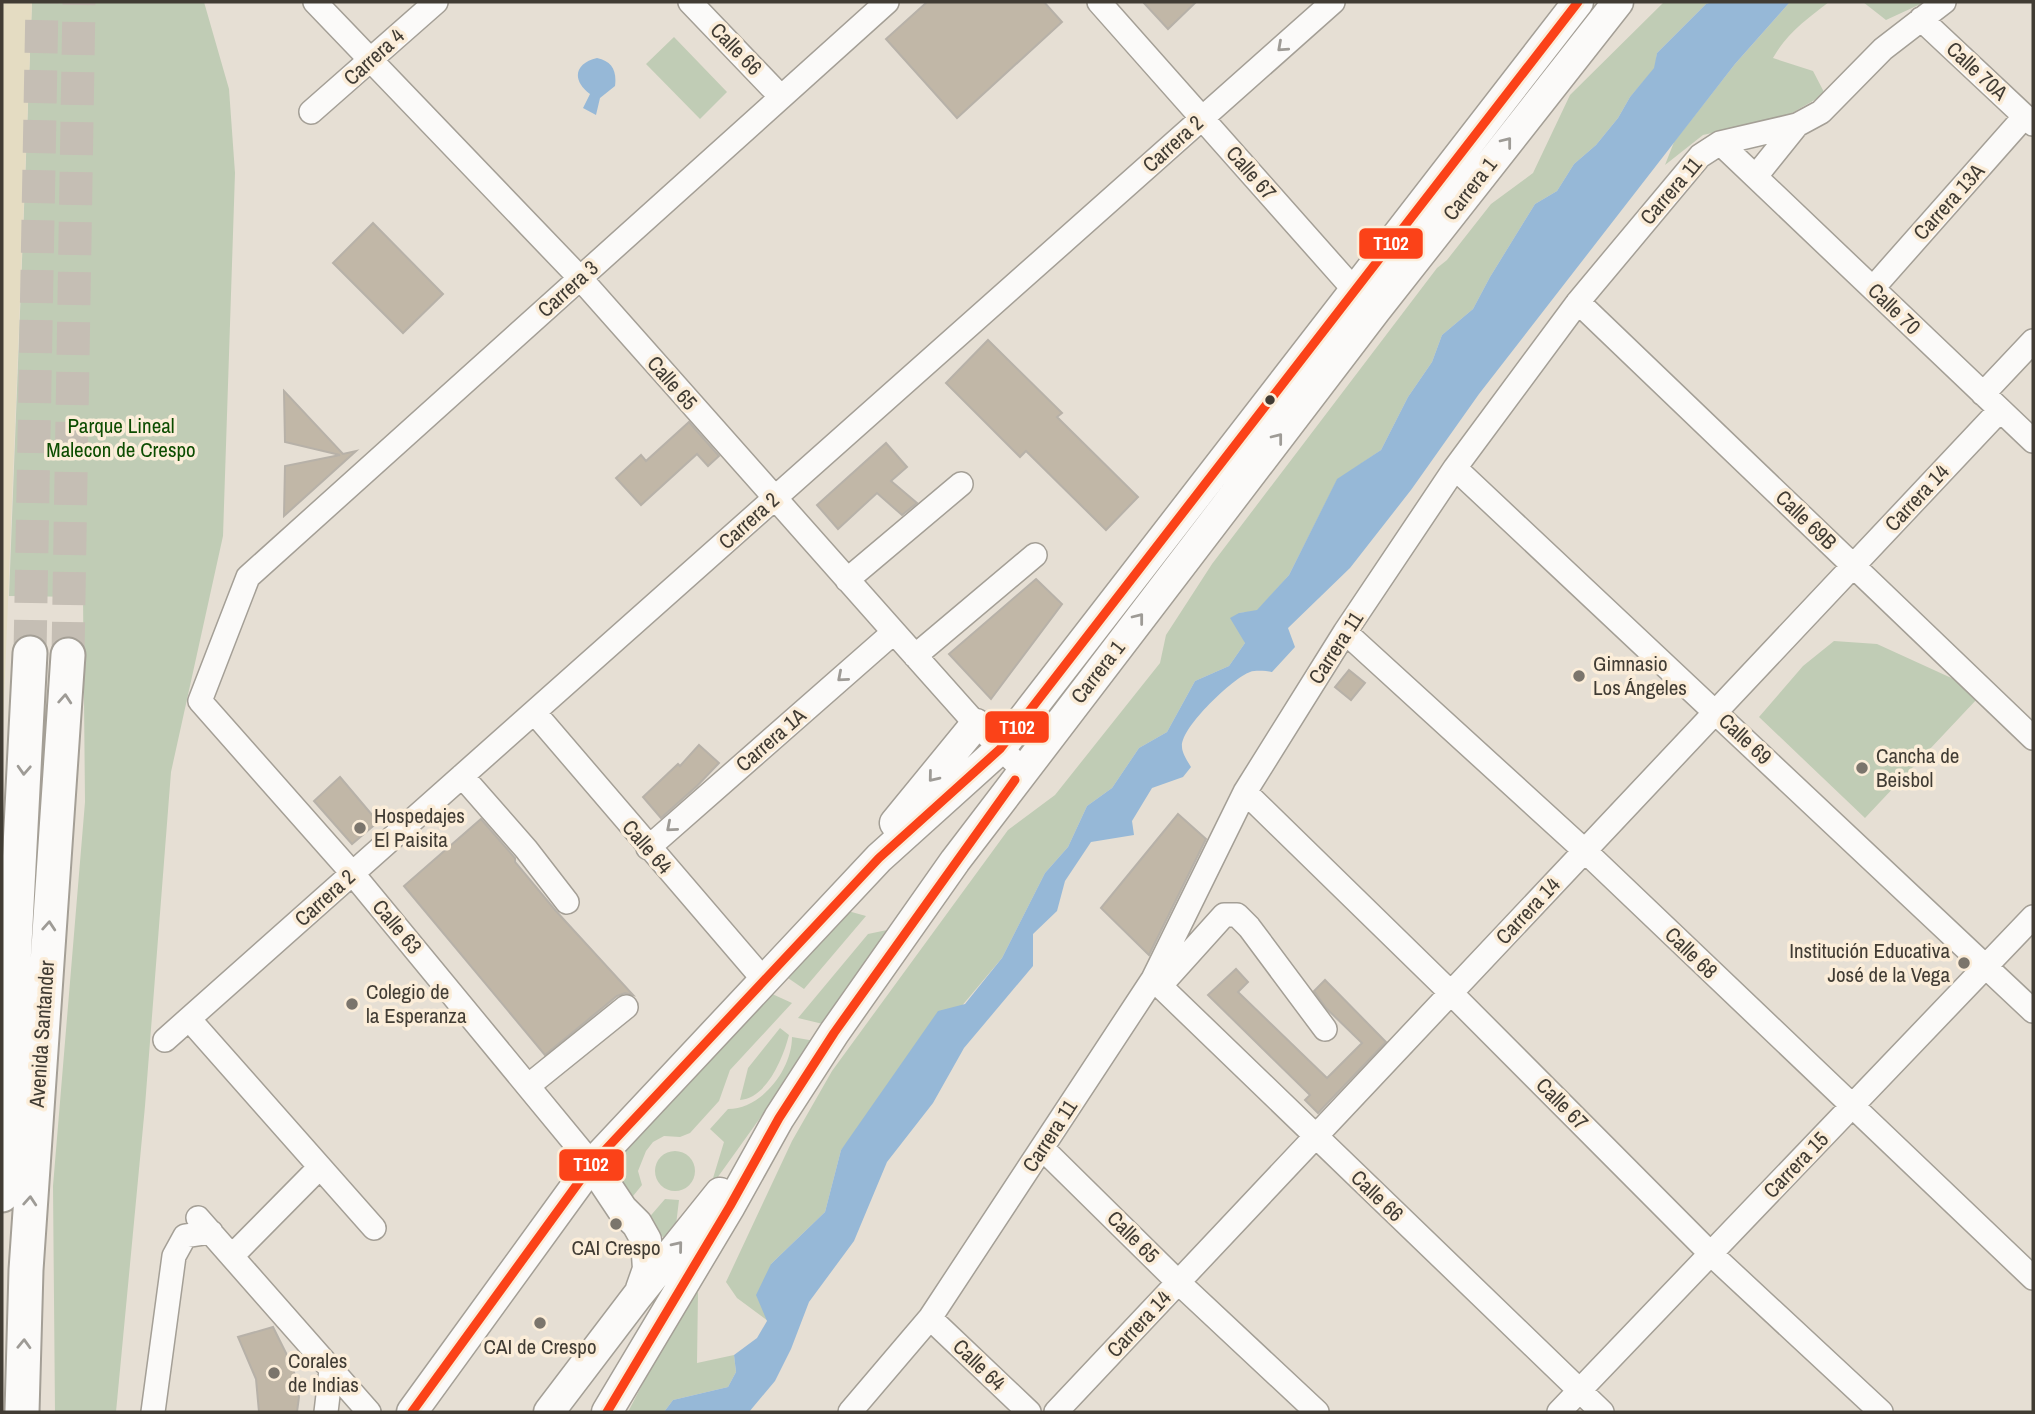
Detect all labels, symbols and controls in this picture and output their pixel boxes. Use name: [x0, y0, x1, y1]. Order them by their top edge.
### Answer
street label: Calle 66: [704, 16, 769, 81]
street label: Carrera 4: [337, 21, 411, 92]
street label: Calle 70A: [1940, 35, 2015, 107]
one-way arrow: [1277, 39, 1290, 51]
street label: Carrera 2: [1136, 109, 1209, 179]
one-way arrow: [1499, 137, 1512, 149]
street label: Calle 67: [1220, 139, 1283, 206]
street label: Carrera 11: [1633, 150, 1708, 231]
street label: Carrera 1: [1436, 151, 1504, 226]
street label: Carrera 13A: [1906, 157, 1991, 246]
line badge: T102: [1358, 227, 1424, 260]
text: T102: [1373, 230, 1409, 256]
street label: Carrera 3: [531, 254, 604, 324]
street label: Calle 70: [1862, 276, 1927, 341]
street label: Calle 65: [641, 349, 704, 416]
unlabelled marker: [1263, 393, 1277, 407]
park label: Parque Lineal Malecon de Crespo: [46, 411, 196, 464]
one-way arrow: [1269, 433, 1282, 446]
street label: Carrera 14: [1878, 457, 1956, 538]
street label: Calle 69B: [1769, 483, 1843, 556]
street label: Carrera 2: [712, 486, 785, 556]
street label: Carrera 11: [1301, 605, 1370, 690]
one-way arrow: [1131, 614, 1144, 626]
street label: Carrera 1: [1064, 634, 1132, 709]
place label: Gimnasio Los Ángeles: [1593, 649, 1687, 702]
marker: Gimnasio Los Ángeles: [1571, 668, 1587, 684]
one-way arrow: [837, 669, 850, 681]
one-way arrow: [57, 693, 72, 704]
street label: Carrera 1A: [729, 701, 812, 778]
street label: Calle 69: [1712, 706, 1778, 771]
line badge: T102: [984, 710, 1050, 744]
text: T102: [999, 714, 1035, 740]
place label: Cancha de Beisbol: [1876, 741, 1959, 794]
marker: Cancha de Beisbol: [1854, 760, 1870, 776]
one-way arrow: [17, 765, 32, 776]
one-way arrow: [929, 770, 942, 782]
place label: Hospedajes El Paisita: [374, 801, 465, 854]
street label: Calle 64: [616, 813, 679, 880]
one-way arrow: [666, 819, 679, 831]
marker: Hospedajes El Paisita: [352, 820, 368, 836]
street label: Carrera 2: [288, 863, 361, 933]
street label: Carrera 14: [1489, 870, 1567, 951]
street label: Calle 63: [366, 893, 429, 960]
one-way arrow: [41, 920, 56, 931]
street label: Calle 68: [1659, 920, 1724, 985]
place label: Institución Educativa José de la Vega: [1789, 936, 1950, 989]
marker: Institución Educativa José de la Vega: [1956, 955, 1972, 971]
street label: Avenida Santander: [22, 959, 61, 1109]
place label: Colegio de la Esperanza: [366, 977, 467, 1030]
marker: Colegio de la Esperanza: [344, 996, 360, 1012]
street label: Calle 67: [1530, 1071, 1595, 1136]
street label: Carrera 11: [1015, 1093, 1084, 1178]
street label: Carrera 15: [1757, 1125, 1835, 1204]
line badge: T102: [558, 1148, 625, 1182]
text: T102: [573, 1151, 609, 1177]
street label: Calle 66: [1345, 1163, 1410, 1228]
one-way arrow: [22, 1196, 37, 1207]
street label: Calle 65: [1101, 1204, 1166, 1269]
marker: CAI Crespo: [608, 1216, 624, 1232]
place label: CAI Crespo: [572, 1233, 661, 1262]
one-way arrow: [669, 1241, 682, 1253]
street label: Carrera 14: [1100, 1283, 1178, 1364]
marker: CAI de Crespo: [532, 1315, 548, 1331]
place label: CAI de Crespo: [484, 1332, 596, 1361]
street label: Calle 64: [947, 1332, 1012, 1397]
one-way arrow: [16, 1338, 31, 1349]
place label: Corales de Indias: [288, 1346, 359, 1399]
marker: Corales de Indias: [266, 1365, 282, 1381]

